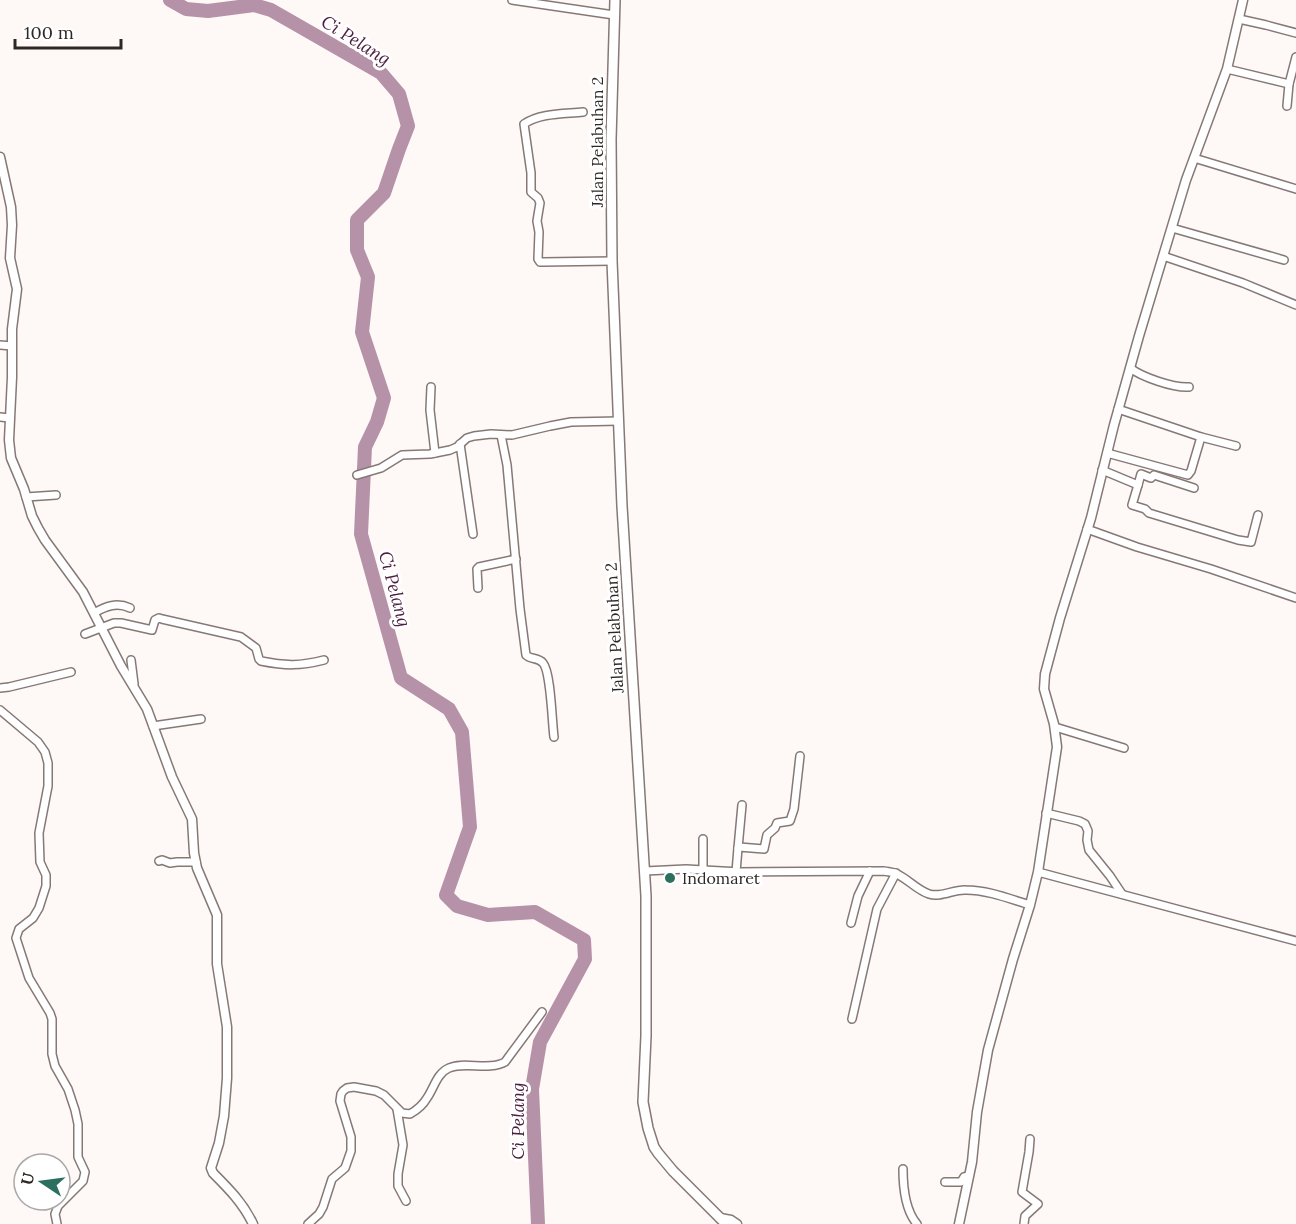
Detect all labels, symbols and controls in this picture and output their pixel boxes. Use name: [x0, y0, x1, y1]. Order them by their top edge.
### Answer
water label: Ci Pelang: [317, 10, 395, 70]
scale bar: [15, 12, 122, 50]
text: 100 m: [24, 21, 74, 44]
street label: Jalan Pelabuhan 2: [587, 77, 607, 208]
water label: Ci Pelang: [374, 549, 416, 629]
street label: Jalan Pelabuhan 2: [601, 562, 627, 695]
place label: Indomaret: [682, 868, 761, 888]
marker: Indomaret: [663, 871, 677, 885]
water label: Ci Pelang: [506, 1082, 529, 1160]
north arrow: [12, 1152, 72, 1212]
text: U: [16, 1170, 38, 1187]

